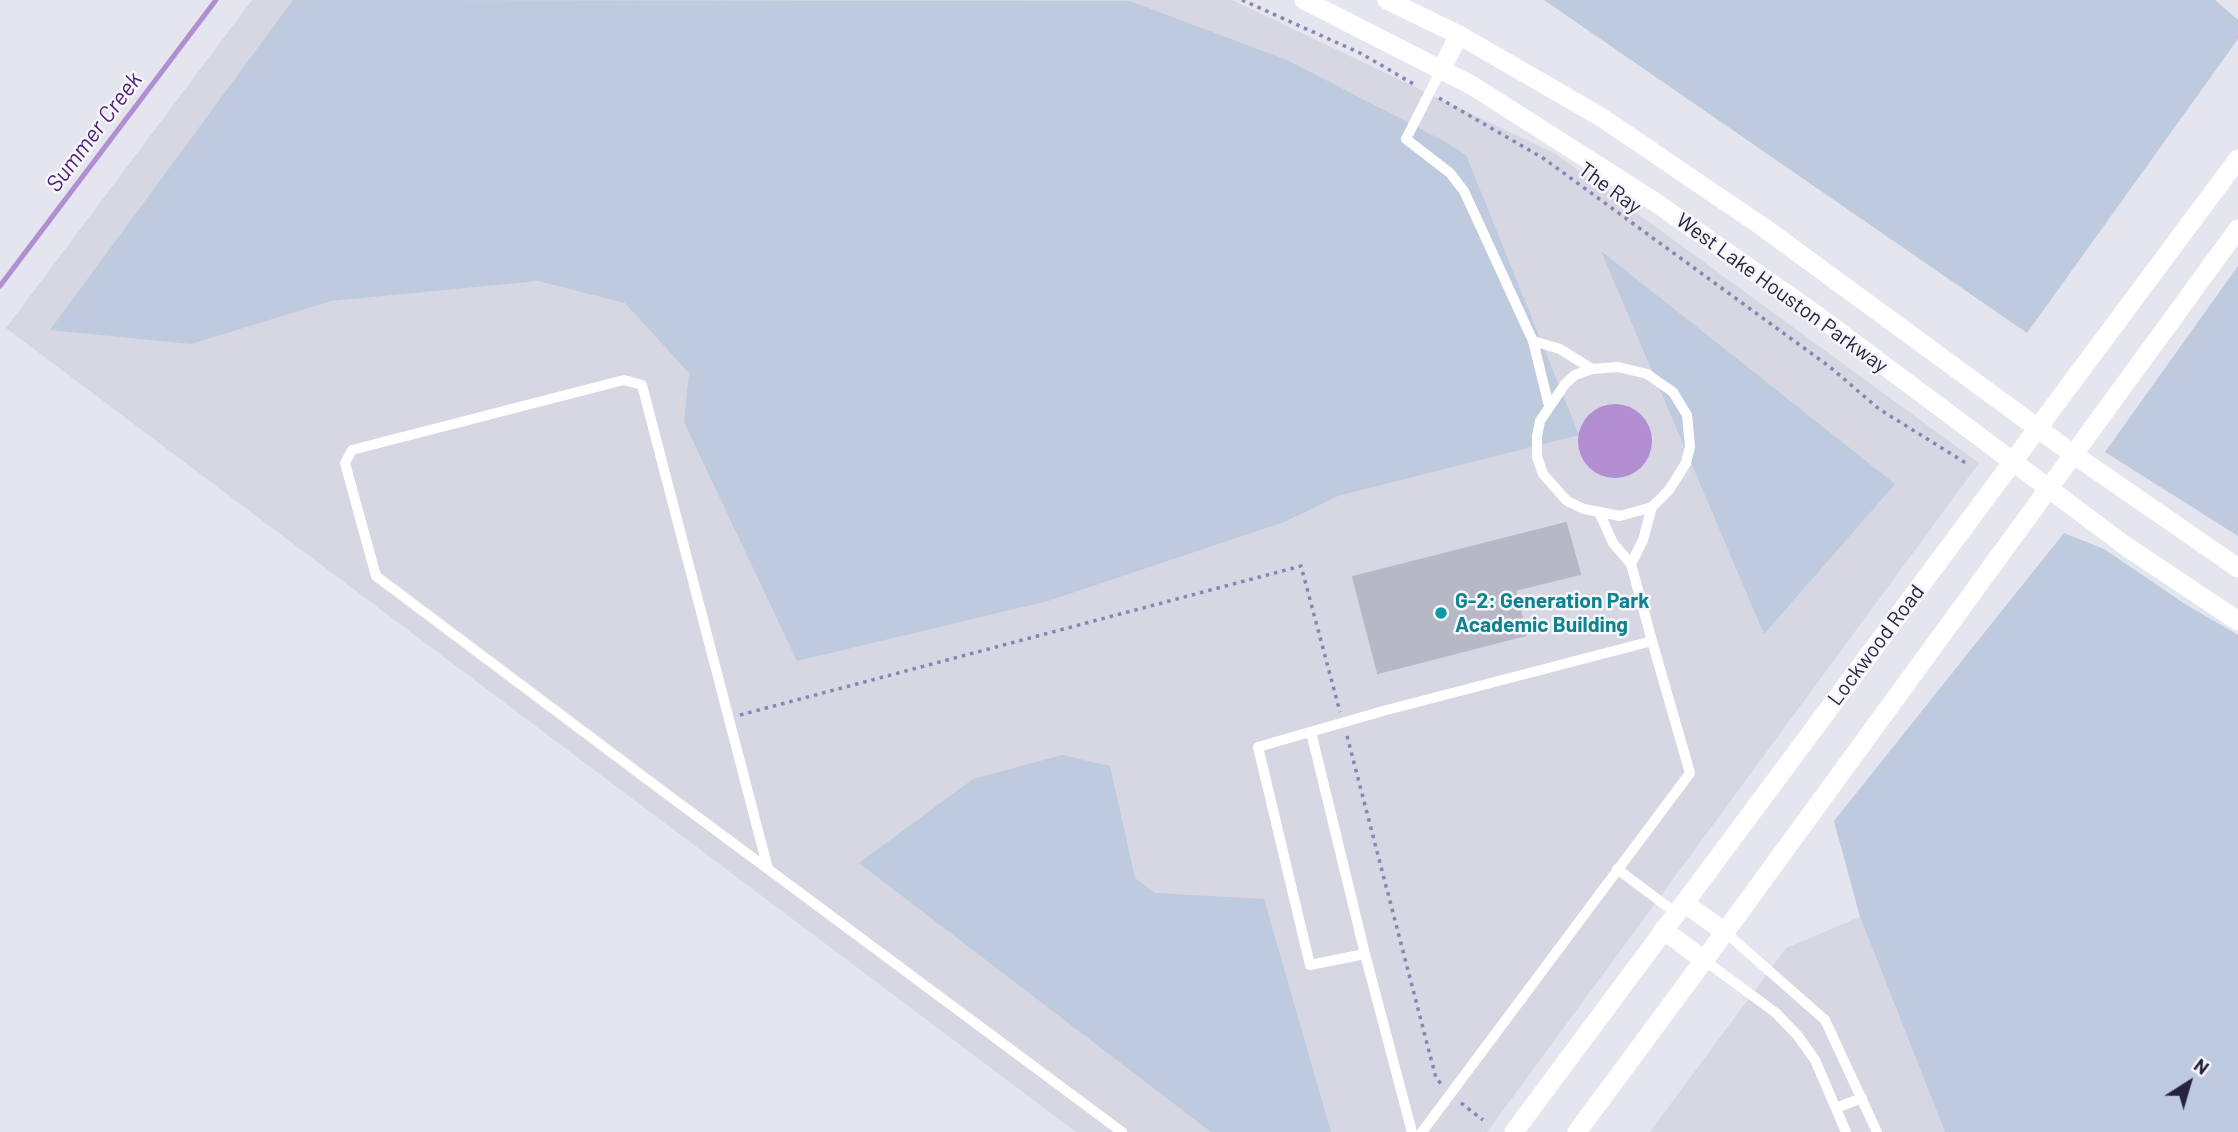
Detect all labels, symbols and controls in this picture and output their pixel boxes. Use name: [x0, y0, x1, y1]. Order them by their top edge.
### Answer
water label: Summer Creek: [40, 67, 148, 197]
street label: The Ray: [1574, 157, 1646, 219]
street label: West Lake Houston Parkway: [1671, 208, 1893, 378]
street label: Lockwood Road: [1822, 580, 1930, 710]
place label: G-2: Generation Park Academic Building: [1455, 588, 1649, 638]
marker: G-2: Generation Park Academic Building: [1433, 605, 1449, 621]
north arrow: [2154, 1048, 2224, 1118]
text: N: [2190, 1053, 2214, 1079]

